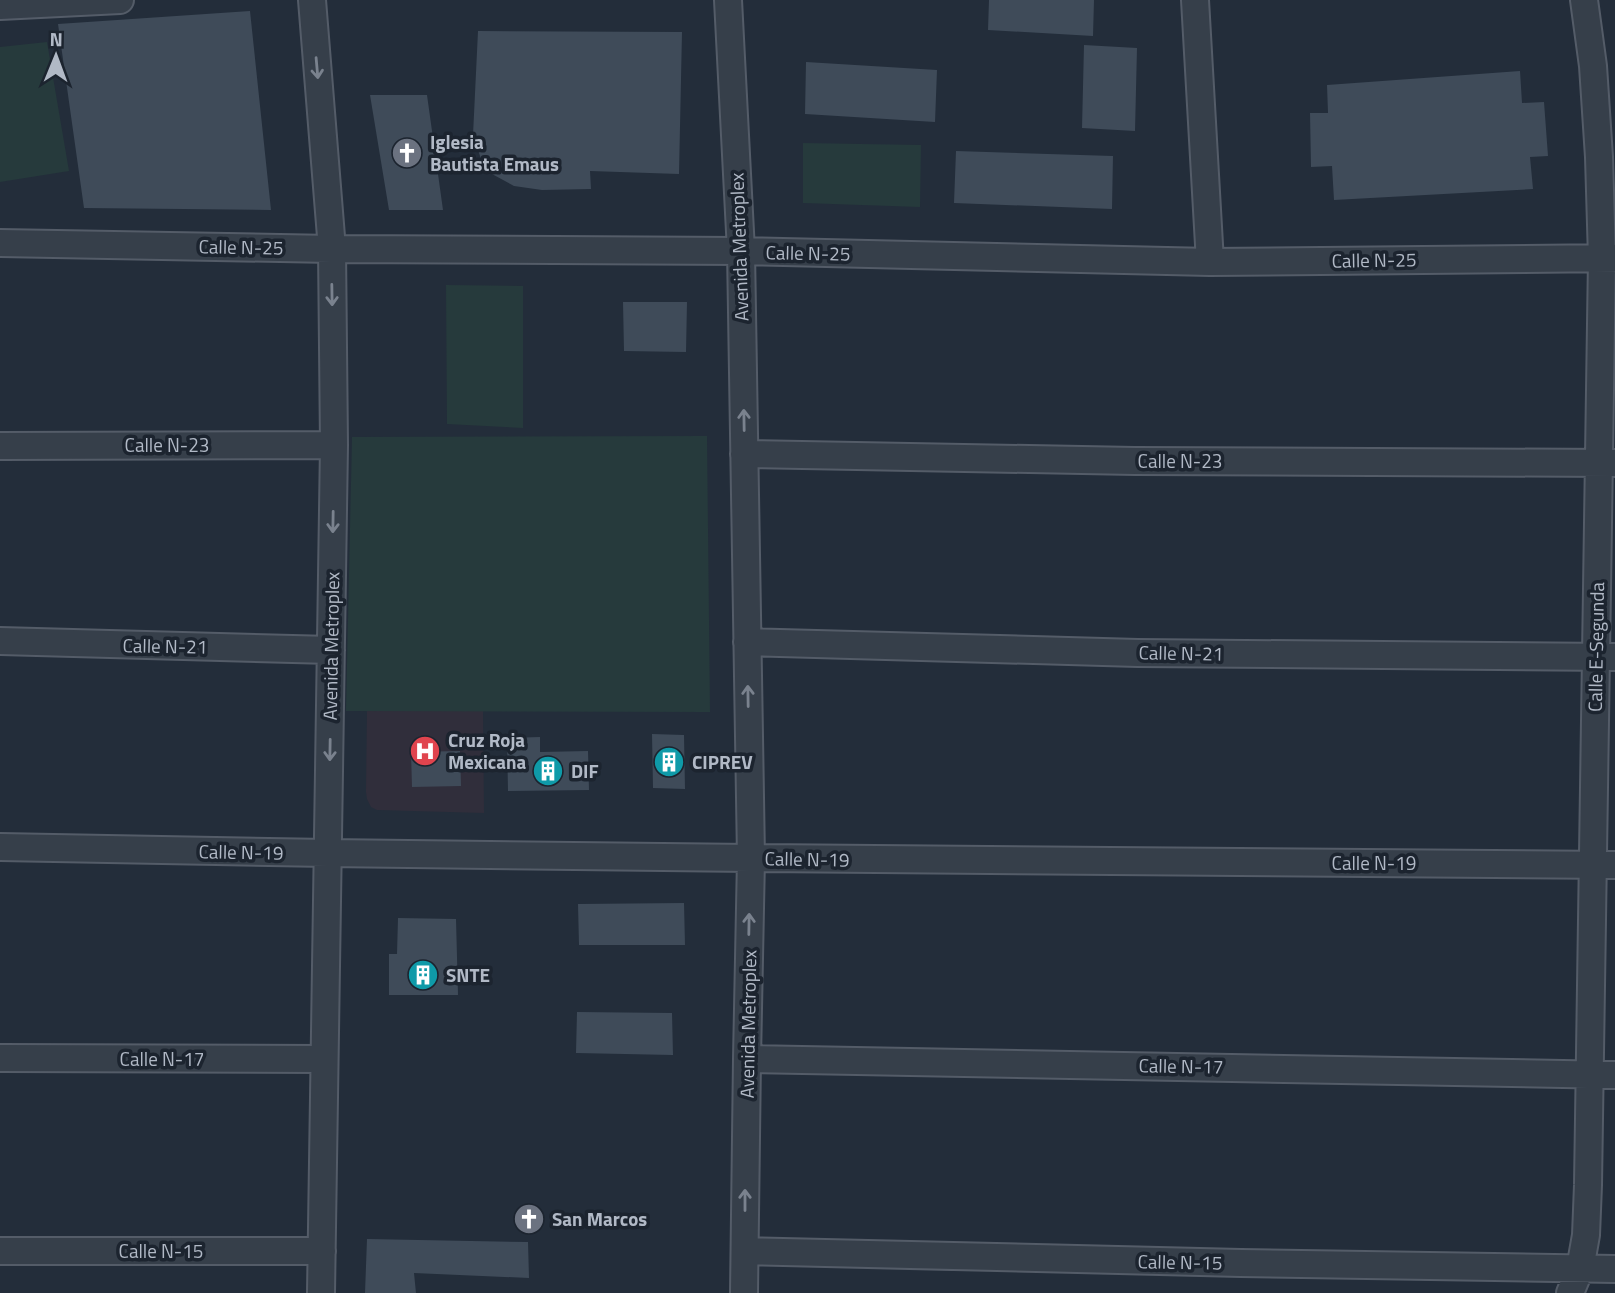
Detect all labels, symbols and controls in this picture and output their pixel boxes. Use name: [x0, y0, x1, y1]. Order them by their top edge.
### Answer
north arrow: [21, 21, 91, 91]
text: N: [49, 24, 63, 53]
one-way arrow: [311, 56, 324, 79]
place label: Iglesia Bautista Emaus: [430, 127, 559, 178]
church icon: Iglesia Bautista Emaus: [390, 136, 424, 170]
street label: Avenida Metroplex: [721, 172, 756, 322]
street label: Calle N-25: [198, 231, 284, 262]
street label: Calle N-25: [765, 237, 851, 268]
street label: Calle N-25: [1331, 244, 1417, 275]
one-way arrow: [325, 283, 339, 306]
one-way arrow: [737, 409, 751, 432]
street label: Calle N-23: [125, 430, 209, 459]
street label: Calle N-23: [1138, 446, 1222, 475]
one-way arrow: [326, 511, 340, 534]
street label: Avenida Metroplex: [315, 571, 346, 721]
street label: Calle E-Segunda: [1580, 581, 1611, 712]
street label: Calle N-21: [122, 630, 208, 661]
street label: Calle N-21: [1138, 637, 1224, 668]
one-way arrow: [741, 685, 755, 708]
place label: Cruz Roja Mexicana: [448, 725, 526, 776]
hospital icon: Cruz Roja Mexicana: [408, 734, 442, 768]
one-way arrow: [323, 738, 336, 761]
building icon: CIPREV: [652, 745, 686, 779]
place label: CIPREV: [692, 747, 753, 776]
building icon: DIF: [531, 754, 565, 788]
place label: DIF: [571, 756, 599, 785]
street label: Calle N-19: [198, 836, 284, 867]
street label: Calle N-19: [764, 843, 850, 874]
street label: Calle N-19: [1332, 848, 1416, 877]
one-way arrow: [743, 913, 756, 936]
street label: Avenida Metroplex: [732, 949, 763, 1099]
building icon: SNTE: [406, 958, 440, 992]
place label: SNTE: [446, 960, 490, 989]
street label: Calle N-17: [120, 1044, 204, 1073]
street label: Calle N-17: [1138, 1050, 1224, 1081]
one-way arrow: [738, 1189, 752, 1212]
church icon: San Marcos: [512, 1202, 546, 1236]
place label: San Marcos: [552, 1204, 647, 1233]
street label: Calle N-15: [119, 1236, 203, 1265]
street label: Calle N-15: [1137, 1246, 1223, 1277]

